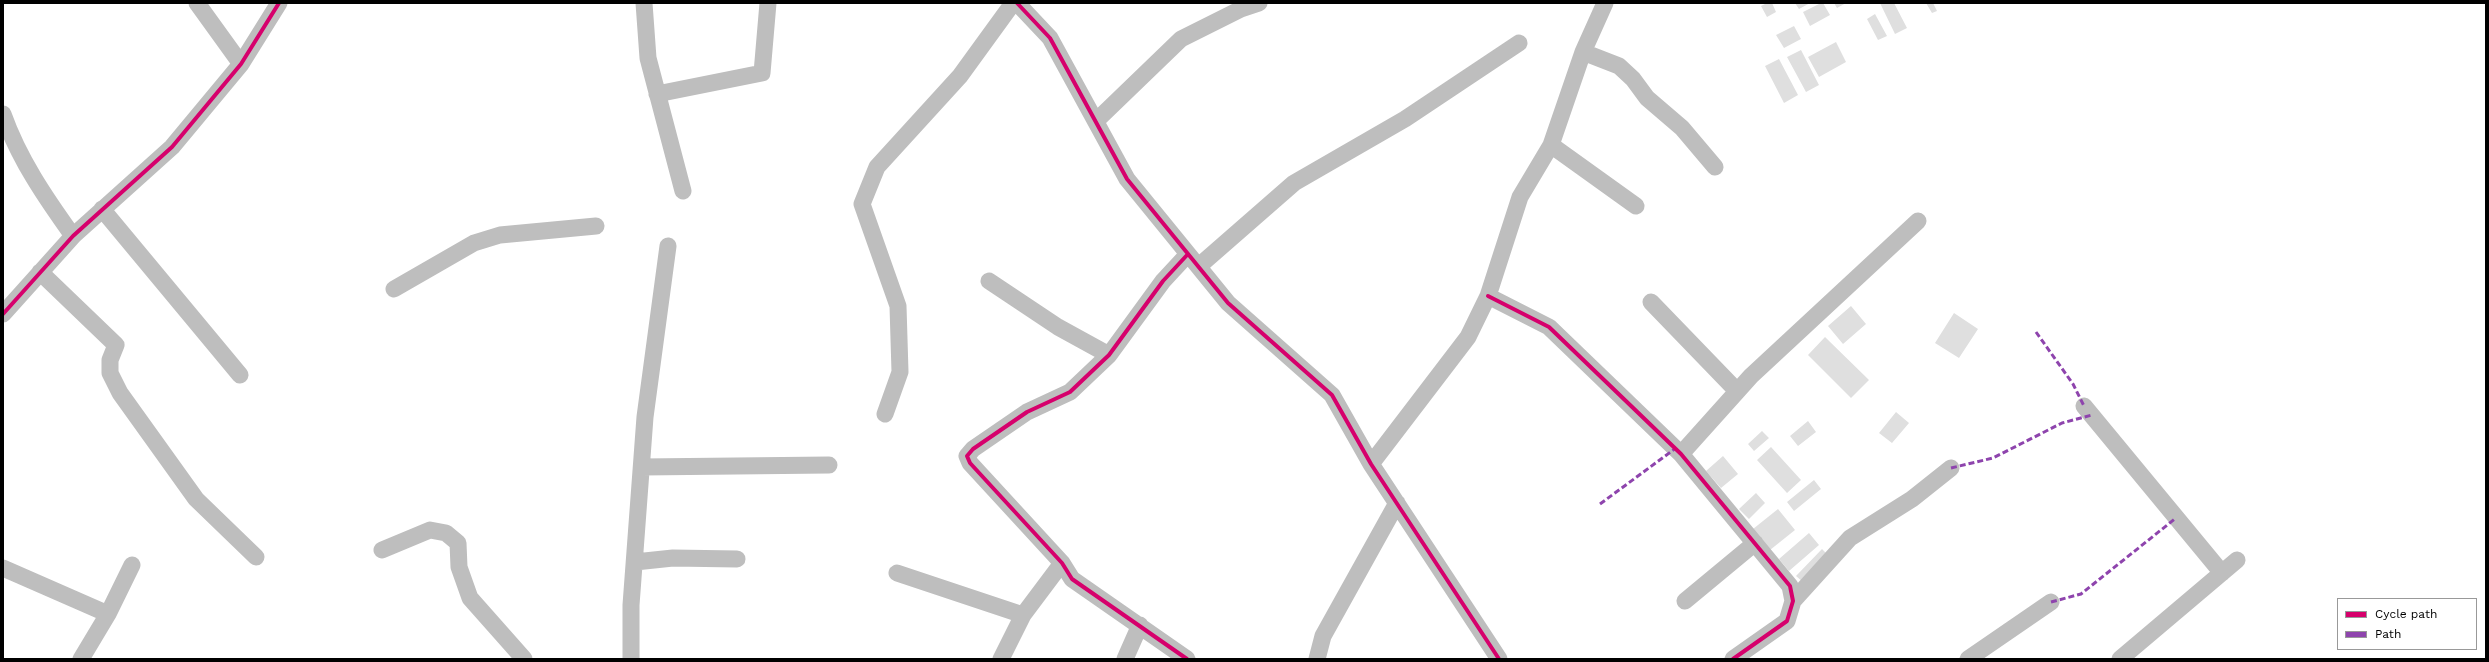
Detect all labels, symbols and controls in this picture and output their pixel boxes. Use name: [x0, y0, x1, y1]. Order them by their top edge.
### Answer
legend: [2337, 598, 2477, 650]
text: Cycle path: [2375, 607, 2437, 621]
text: Path: [2375, 627, 2401, 641]

